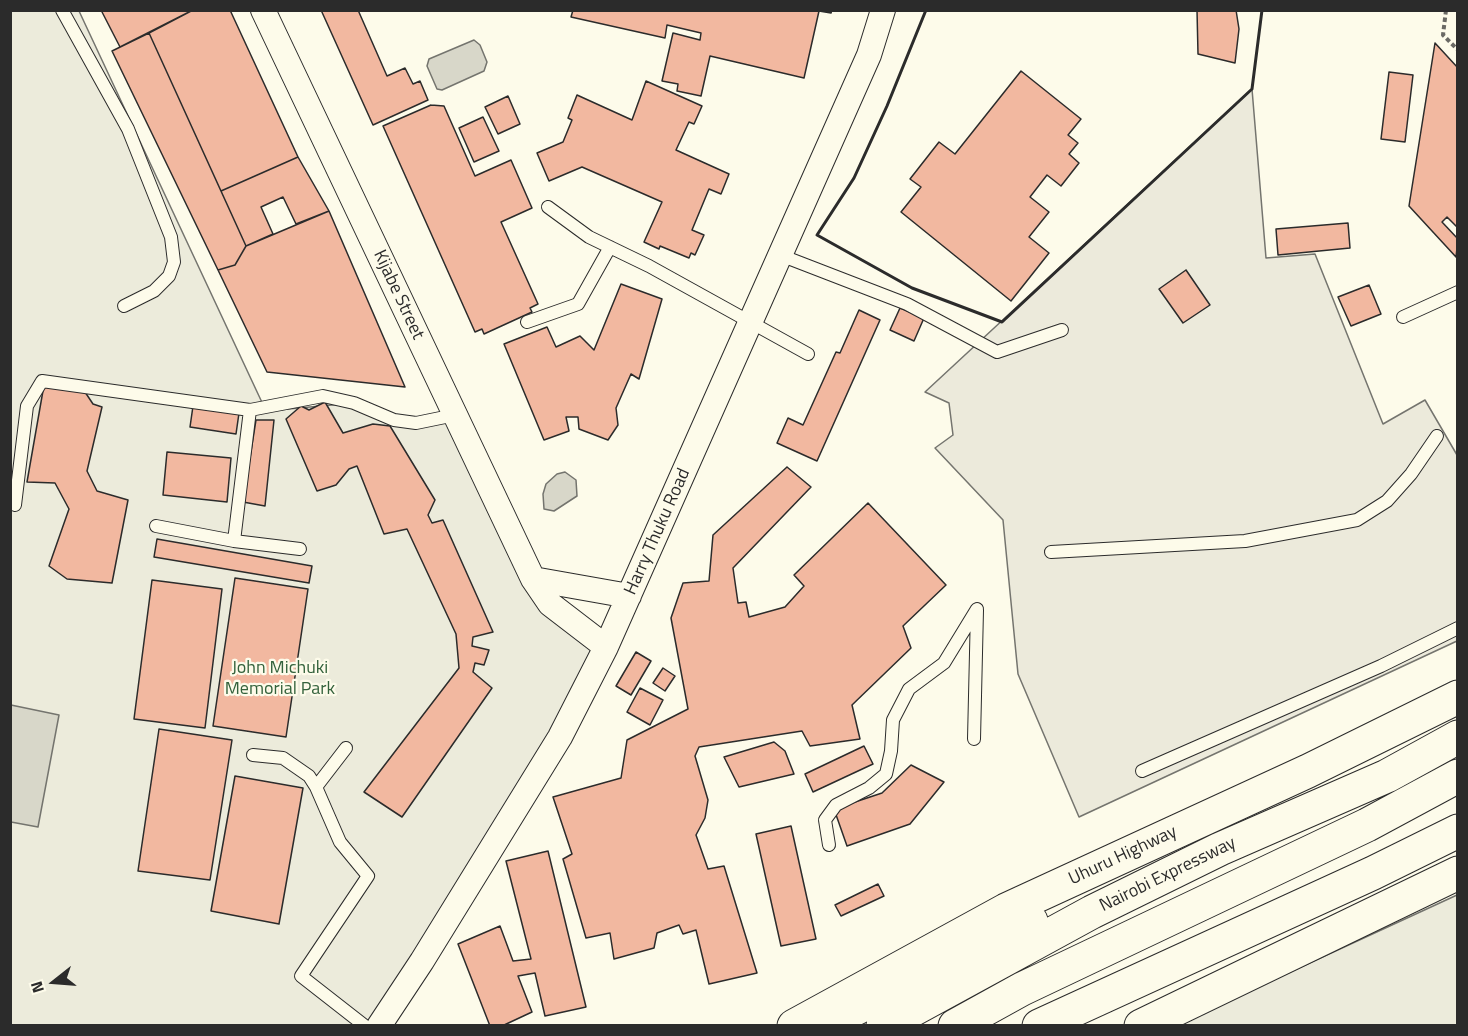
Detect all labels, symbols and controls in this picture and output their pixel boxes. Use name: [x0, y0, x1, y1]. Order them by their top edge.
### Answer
street label: Kijabe Street: [368, 247, 428, 343]
street label: Harry Thuku Road: [620, 465, 696, 599]
park label: John Michuki Memorial Park: [225, 658, 335, 700]
street label: Uhuru Highway: [1066, 822, 1180, 890]
street label: Nairobi Expressway: [1096, 833, 1240, 917]
north arrow: [24, 952, 84, 1012]
text: N: [24, 978, 50, 996]

